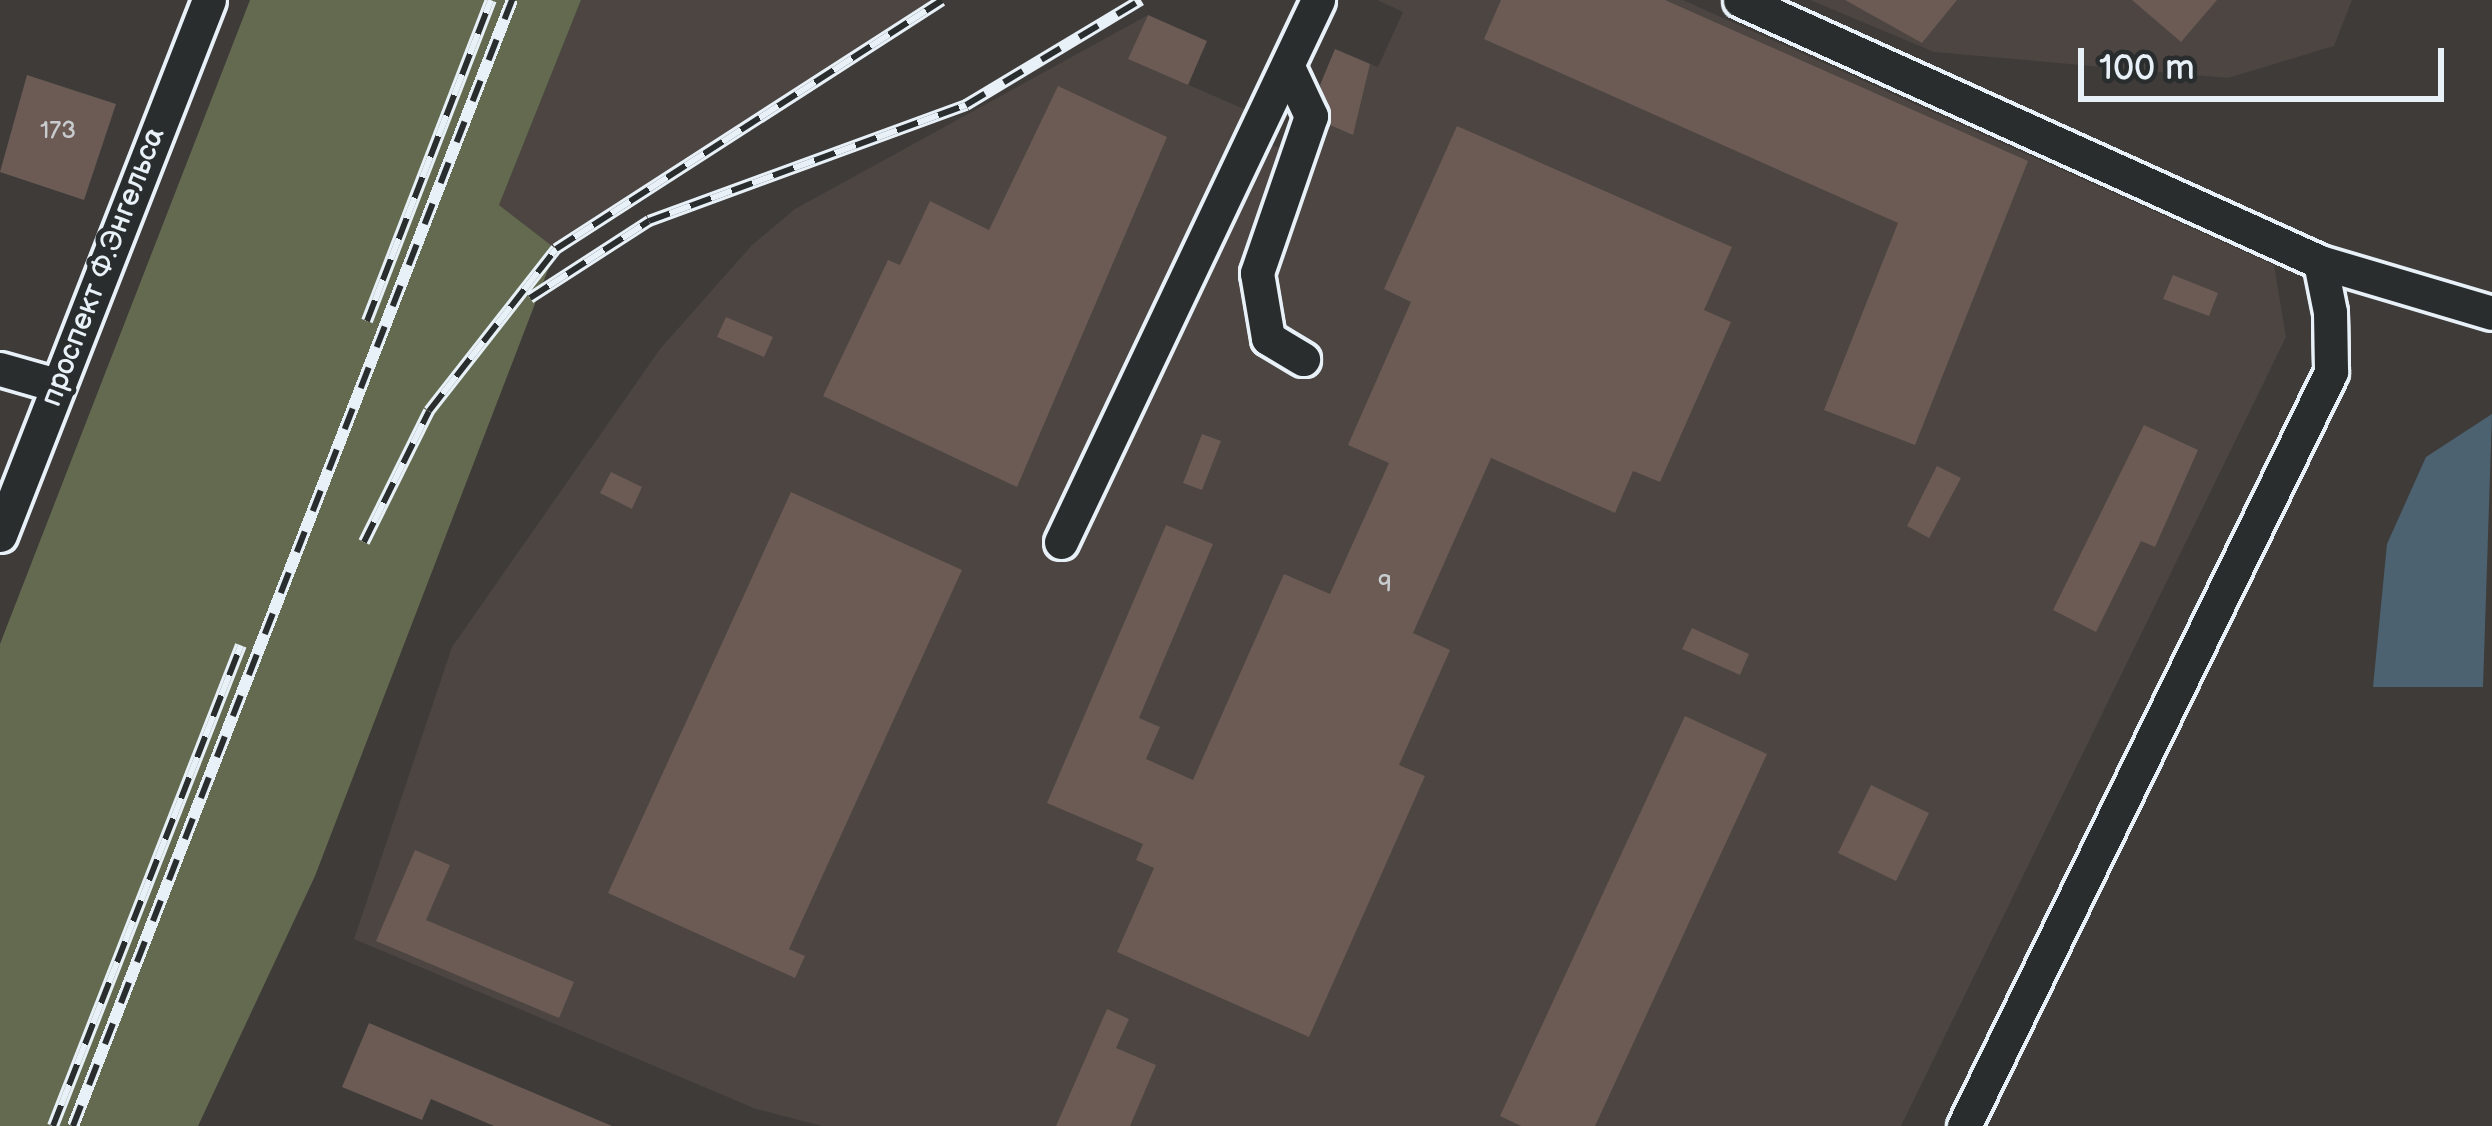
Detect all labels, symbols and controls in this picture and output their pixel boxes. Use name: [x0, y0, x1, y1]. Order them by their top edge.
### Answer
scale bar: [2084, 24, 2450, 98]
text: 100 m: [2099, 47, 2195, 90]
house number: 173: [40, 117, 76, 145]
street label: проспект Ф.Энгельса: [33, 122, 173, 412]
house number: 9: [1378, 570, 1392, 598]

